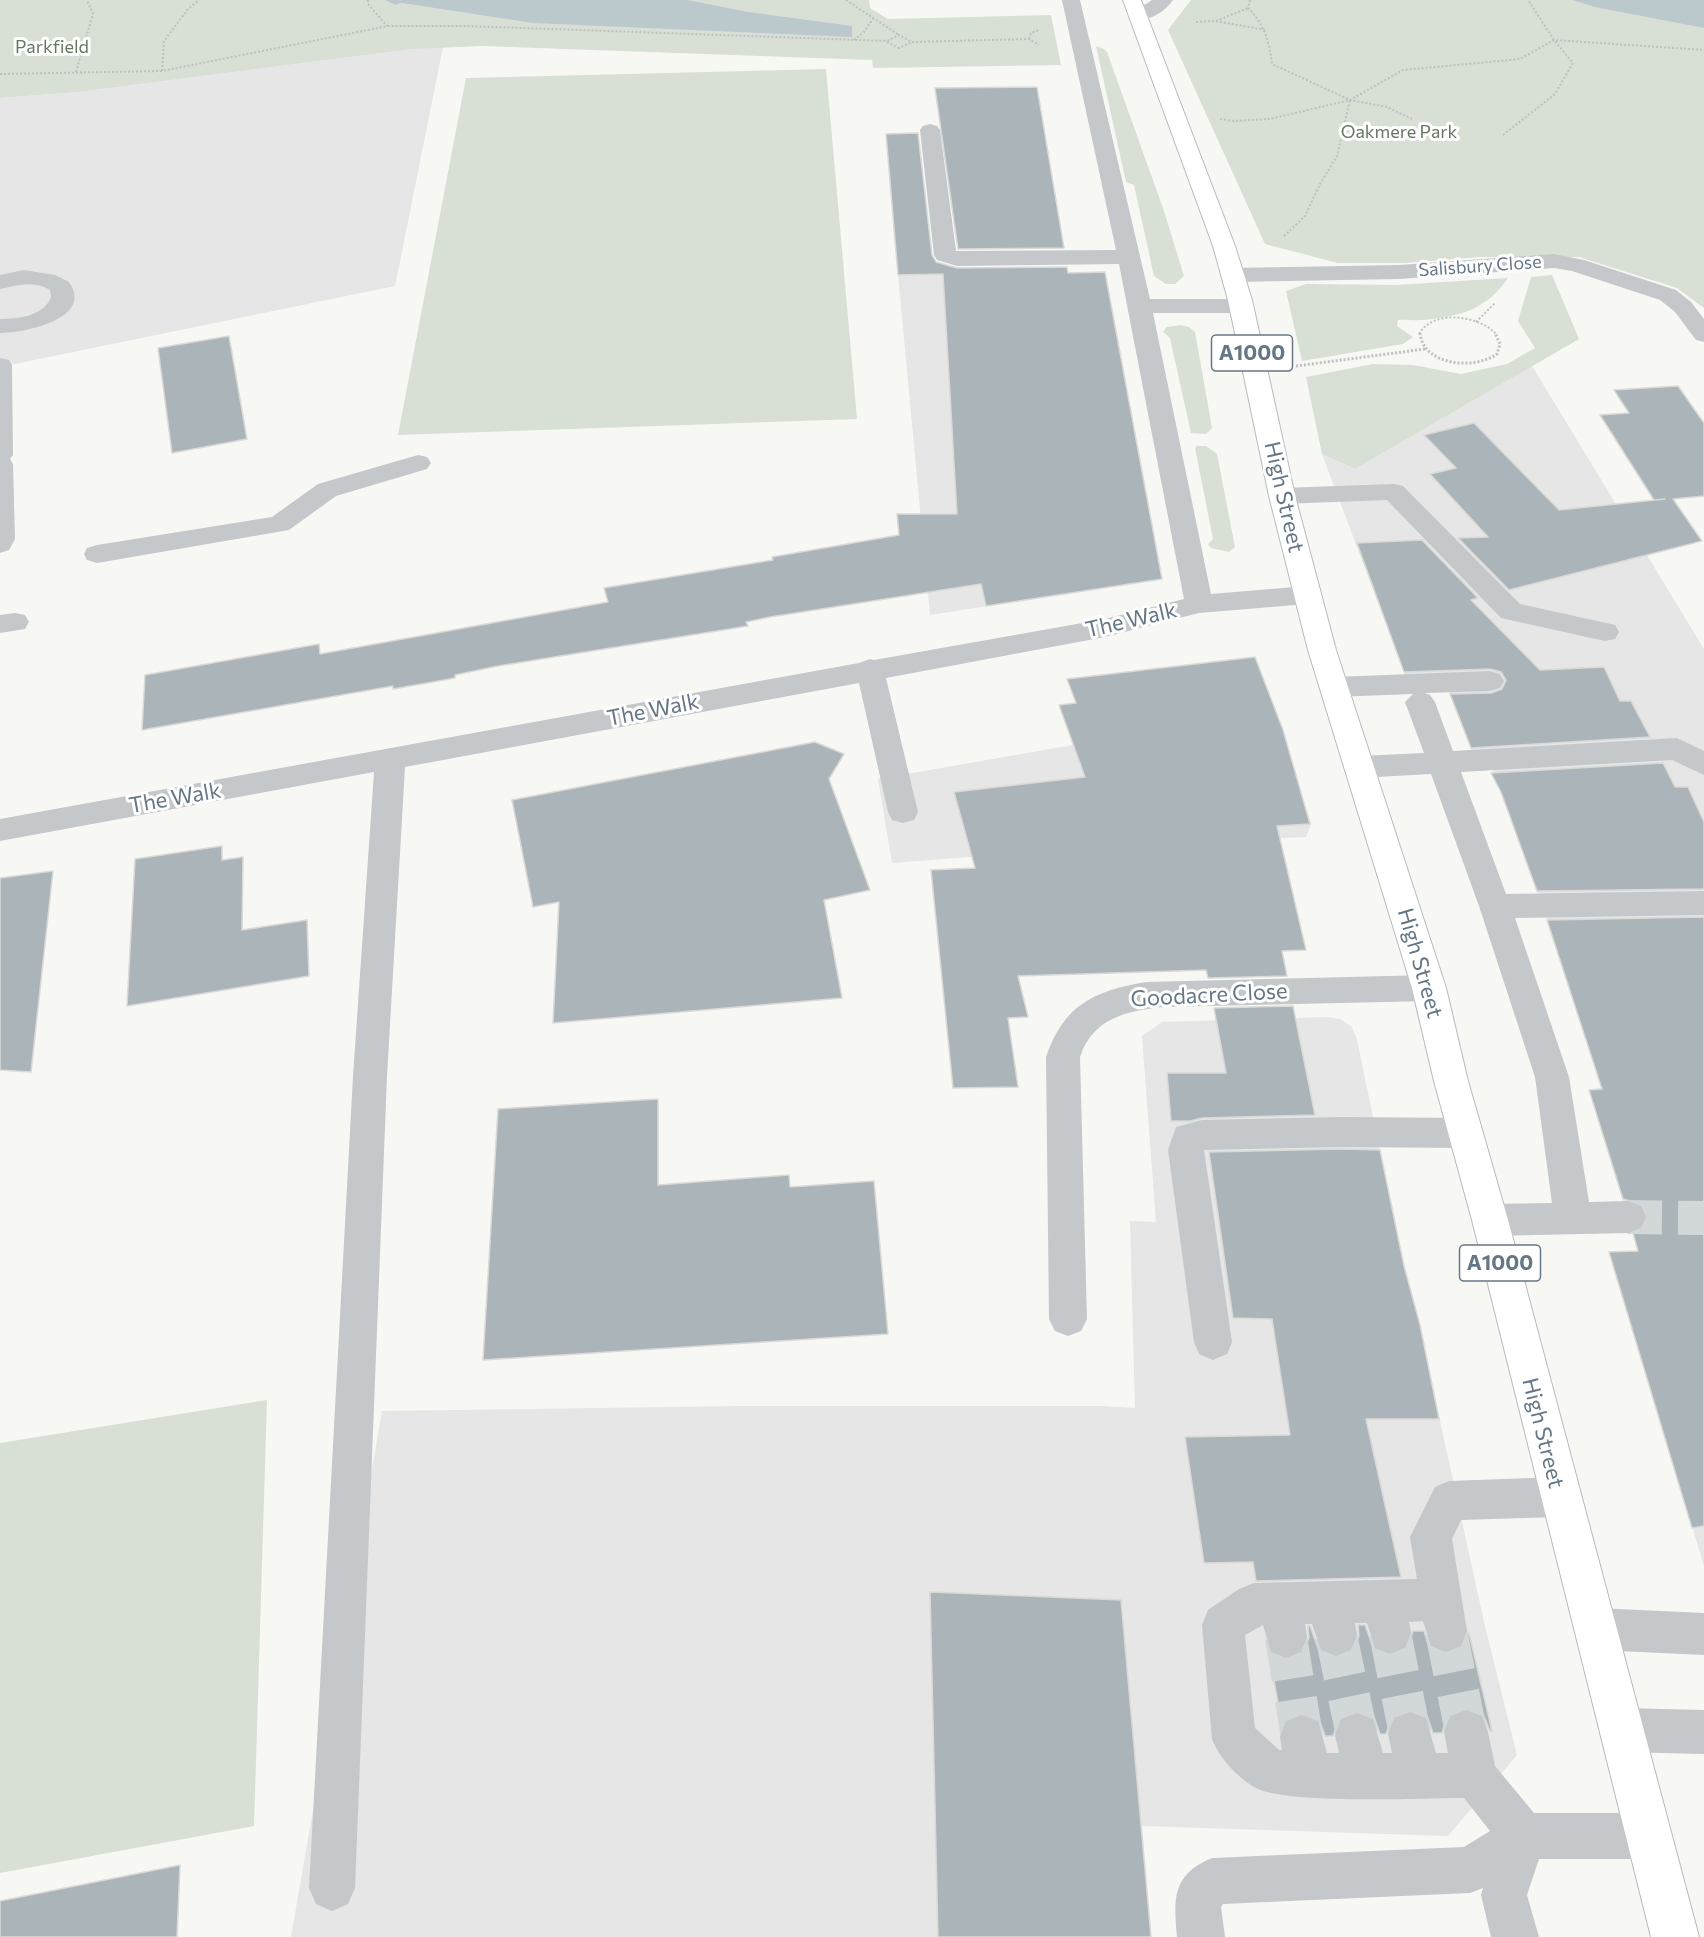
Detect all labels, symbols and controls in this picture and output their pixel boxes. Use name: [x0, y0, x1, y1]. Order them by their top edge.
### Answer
park label: Parkfield: [15, 36, 89, 58]
park label: Oakmere Park: [1341, 121, 1457, 143]
street label: Salisbury Close: [1418, 251, 1542, 281]
road number: A1000: [1212, 335, 1292, 371]
street label: High Street: [1258, 439, 1310, 555]
street label: The Walk: [1083, 597, 1179, 643]
street label: The Walk: [605, 688, 701, 732]
street label: The Walk: [127, 777, 223, 819]
street label: High Street: [1392, 905, 1448, 1021]
street label: Goodacre Close: [1130, 978, 1288, 1012]
road number: A1000: [1460, 1245, 1540, 1281]
street label: High Street: [1517, 1375, 1569, 1491]

